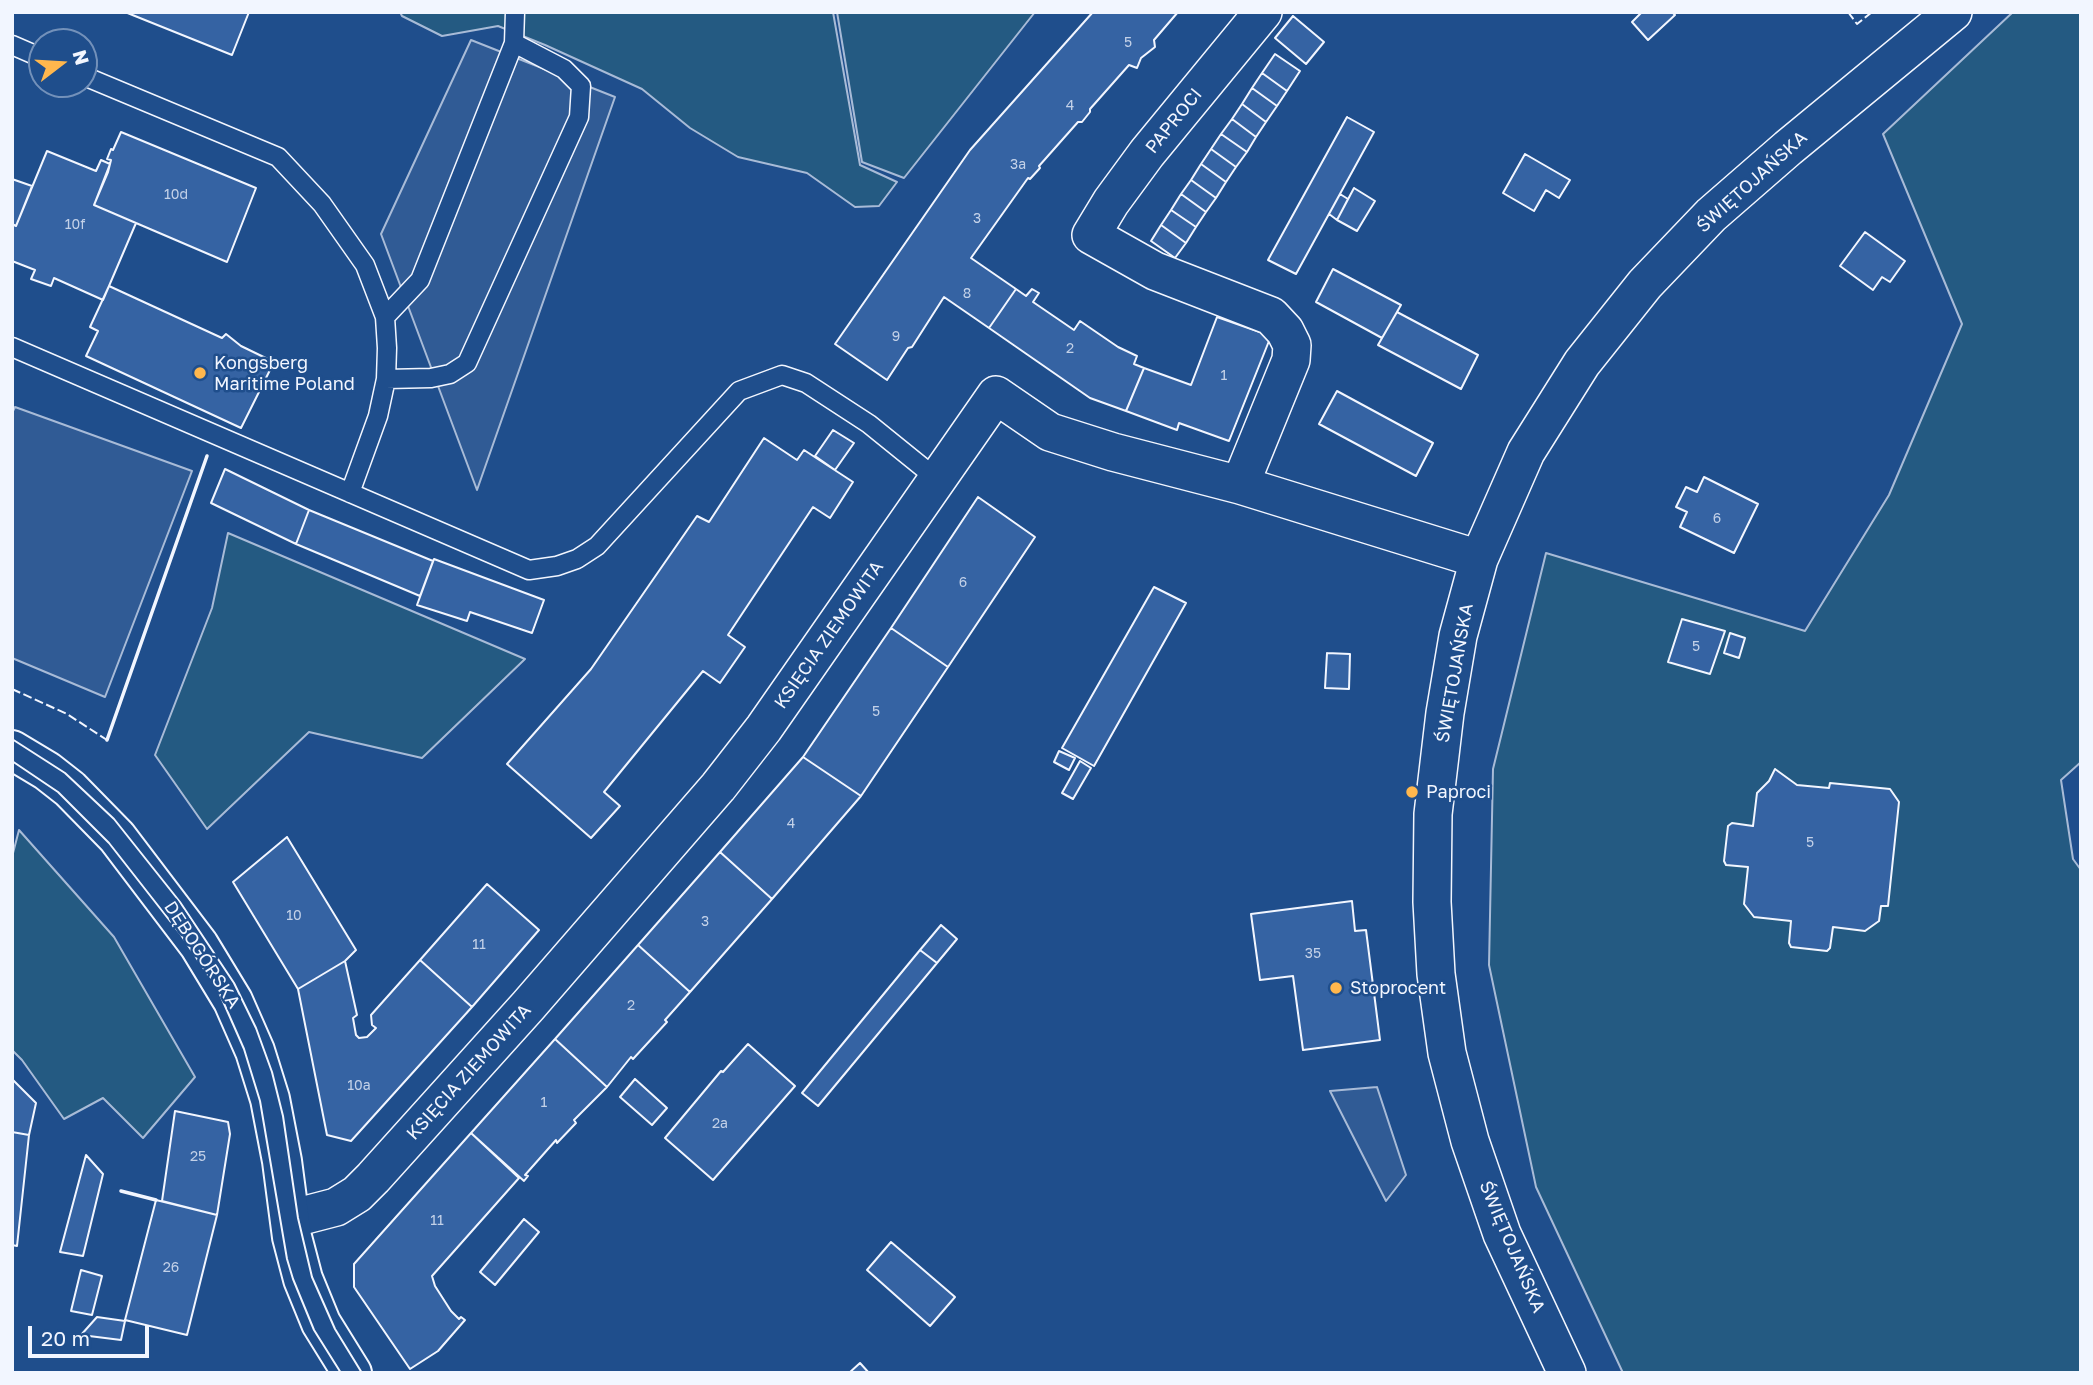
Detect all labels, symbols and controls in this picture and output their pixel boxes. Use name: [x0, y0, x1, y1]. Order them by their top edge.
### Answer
north arrow: [28, 28, 98, 98]
house number: 5: [1124, 35, 1132, 51]
text: N: [69, 47, 95, 68]
street label: PAPROCI: [1141, 84, 1207, 158]
house number: 4: [1066, 98, 1074, 114]
street label: ŚWIĘTOJAŃSKA: [1692, 127, 1812, 237]
house number: 3a: [1010, 157, 1026, 173]
house number: 10d: [164, 187, 188, 203]
house number: 3: [973, 211, 981, 227]
house number: 10f: [65, 217, 85, 233]
house number: 8: [963, 286, 971, 302]
house number: 9: [892, 329, 900, 345]
house number: 2: [1066, 341, 1074, 357]
place label: Kongsberg Maritime Poland: [214, 352, 355, 394]
marker: Kongsberg Maritime Poland: [192, 365, 208, 381]
house number: 1: [1221, 368, 1227, 384]
house number: 6: [1713, 511, 1721, 527]
street label: KSIĘCIA ZIEMOWITA: [770, 557, 888, 713]
house number: 6: [959, 575, 967, 591]
street label: ŚWIĘTOJAŃSKA: [1432, 602, 1478, 744]
house number: 5: [1692, 639, 1700, 655]
house number: 5: [872, 704, 880, 720]
place label: Paproci: [1426, 781, 1491, 803]
marker: Paproci: [1404, 784, 1420, 800]
house number: 4: [787, 816, 795, 832]
house number: 5: [1806, 835, 1814, 851]
street label: DĘBOGÓRSKA: [159, 897, 245, 1013]
house number: 10: [286, 908, 302, 924]
house number: 3: [701, 914, 709, 930]
house number: 11: [472, 937, 486, 953]
house number: 35: [1305, 946, 1321, 962]
place label: Stoprocent: [1350, 977, 1446, 999]
marker: Stoprocent: [1328, 980, 1344, 996]
house number: 2: [627, 998, 635, 1014]
street label: KSIĘCIA ZIEMOWITA: [402, 1000, 536, 1144]
house number: 10a: [347, 1078, 371, 1094]
house number: 1: [541, 1095, 547, 1111]
house number: 2a: [712, 1116, 728, 1132]
house number: 25: [190, 1149, 206, 1165]
street label: ŚWIĘTOJAŃSKA: [1474, 1178, 1550, 1316]
house number: 11: [430, 1213, 444, 1229]
house number: 26: [163, 1260, 179, 1276]
scale bar: [32, 1312, 152, 1356]
text: 20 m: [41, 1325, 90, 1351]

